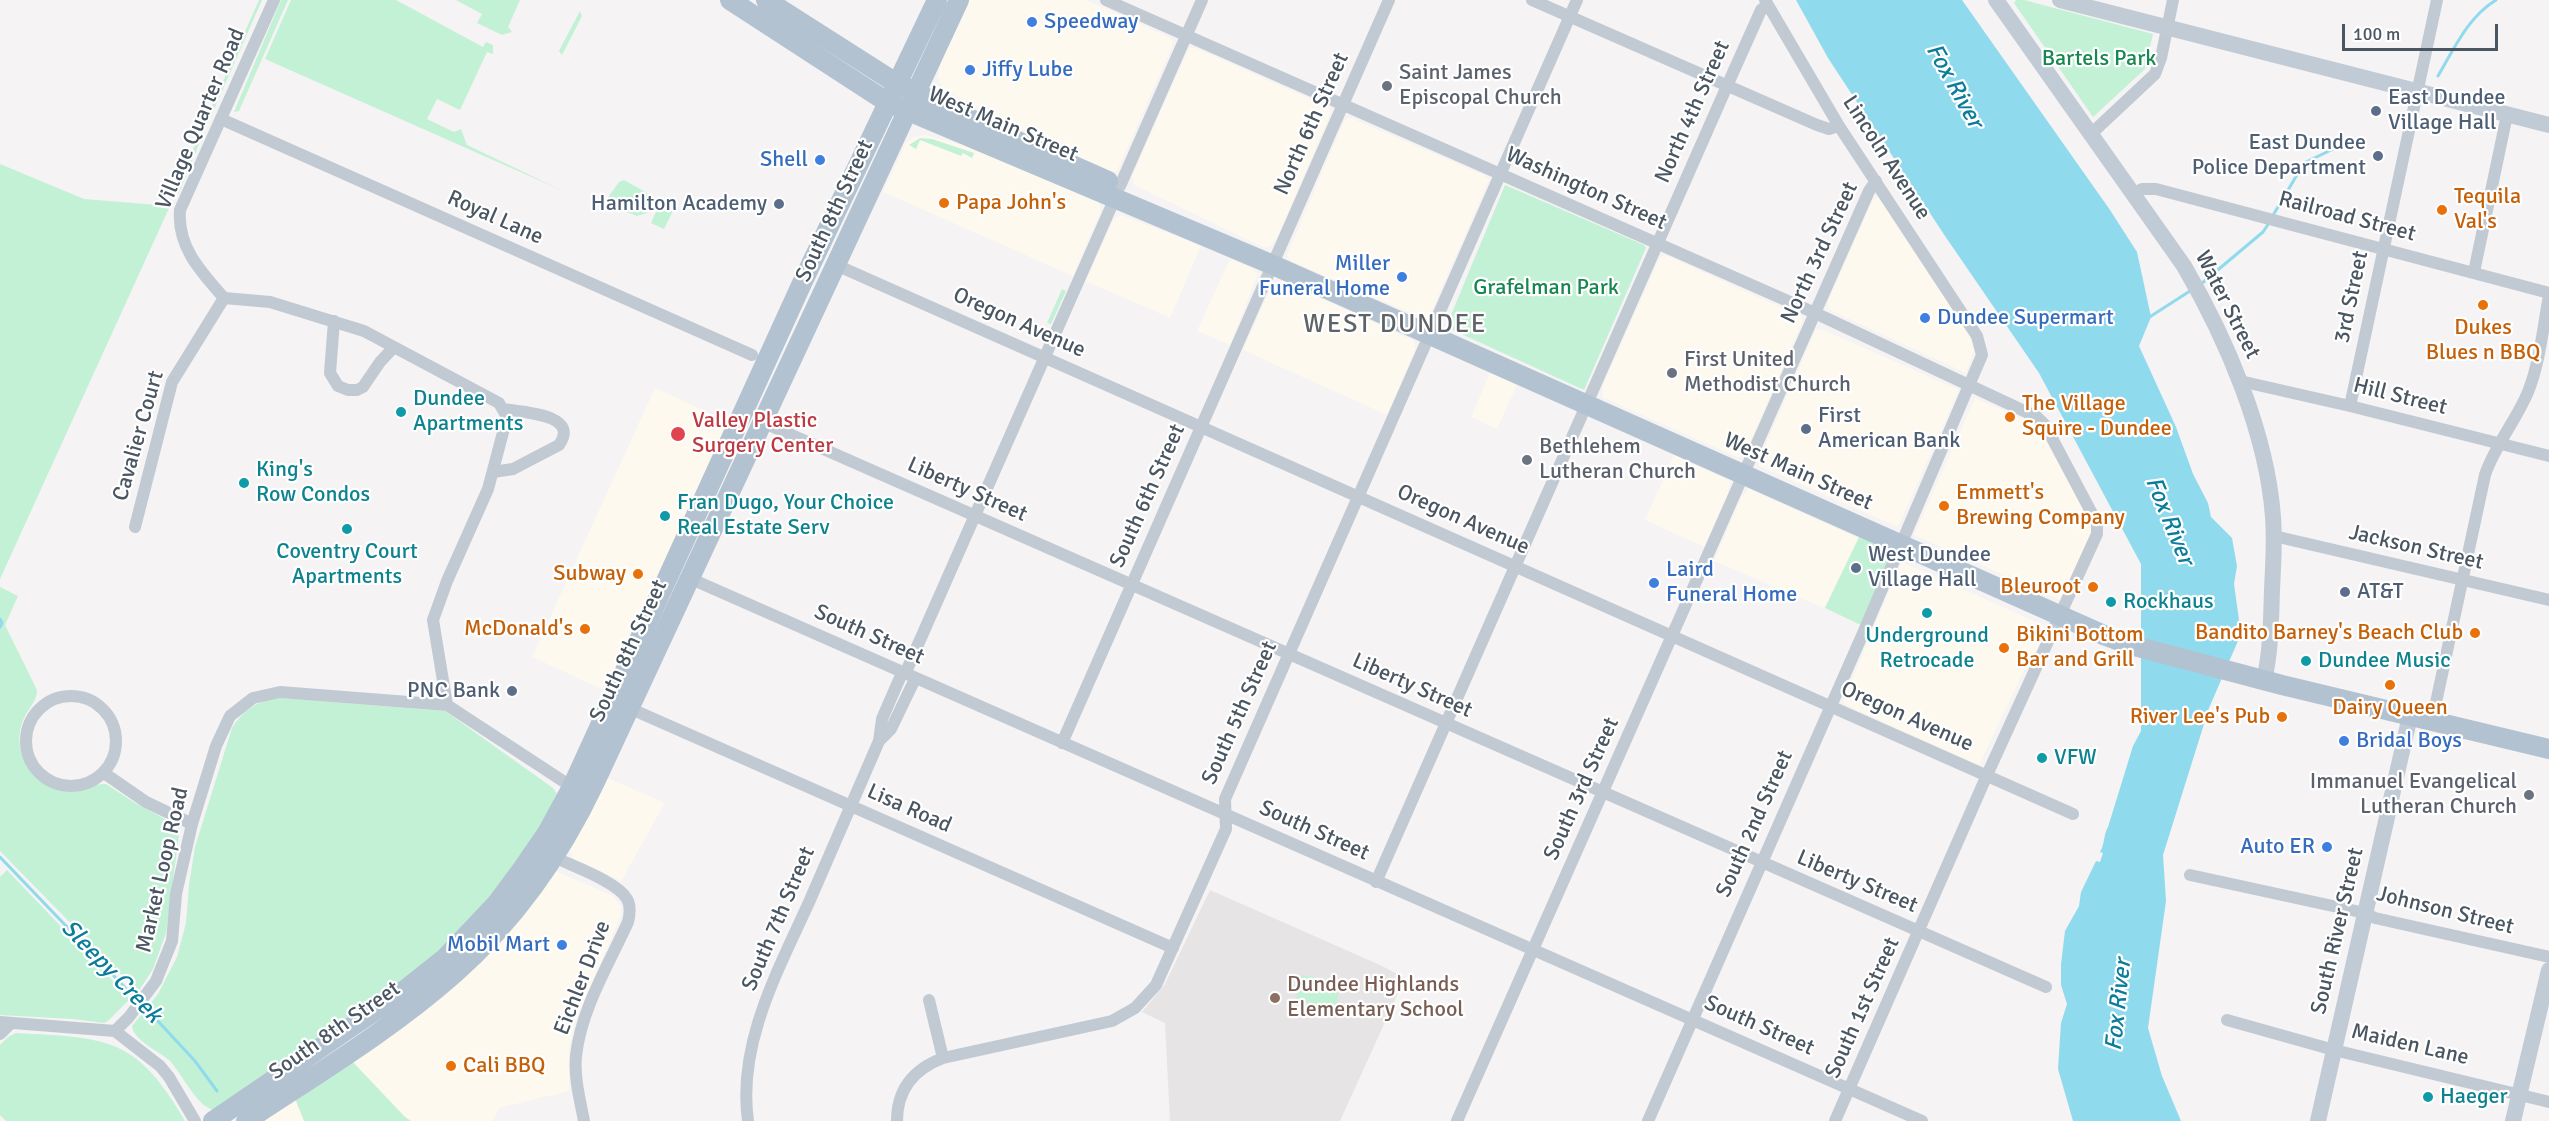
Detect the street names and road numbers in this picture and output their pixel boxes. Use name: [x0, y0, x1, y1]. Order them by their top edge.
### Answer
street label: Village Quarter Road: [151, 24, 251, 214]
street label: North 4th Street: [1650, 37, 1736, 187]
street label: North 6th Street: [1269, 49, 1355, 199]
street label: West Main Street: [924, 82, 1082, 168]
street label: Lincoln Avenue: [1836, 91, 1936, 225]
street label: South 8th Street: [791, 136, 879, 286]
street label: Washington Street: [1501, 142, 1671, 236]
street label: North 3rd Street: [1776, 178, 1864, 328]
street label: Royal Lane: [443, 185, 547, 251]
street label: Railroad Street: [2276, 186, 2418, 248]
street label: Water Street: [2189, 247, 2265, 363]
street label: 3rd Street: [2329, 248, 2375, 346]
street label: Oregon Avenue: [949, 282, 1089, 364]
street label: Cavalier Court: [108, 368, 170, 504]
street label: Hill Street: [2350, 373, 2450, 421]
street label: South 6th Street: [1105, 420, 1191, 572]
street label: West Main Street: [1720, 427, 1876, 517]
street label: Liberty Street: [903, 452, 1031, 528]
street label: Oregon Avenue: [1393, 479, 1533, 561]
street label: Jackson Street: [2346, 520, 2486, 576]
street label: South 8th Street: [585, 576, 673, 726]
street label: South Street: [810, 599, 928, 671]
street label: South 5th Street: [1197, 637, 1283, 789]
street label: Liberty Street: [1348, 648, 1476, 724]
street label: Oregon Avenue: [1837, 676, 1977, 758]
street label: South 3rd Street: [1539, 713, 1625, 865]
street label: South 2nd Street: [1711, 746, 1799, 902]
street label: Lisa Road: [863, 779, 955, 839]
street label: Market Loop Road: [131, 785, 195, 955]
street label: South Street: [1255, 795, 1373, 867]
street label: South 7th Street: [737, 843, 821, 995]
street label: Liberty Street: [1793, 845, 1921, 919]
street label: South River Street: [2306, 845, 2370, 1017]
street label: Johnson Street: [2374, 881, 2516, 941]
street label: Eichler Drive: [549, 917, 617, 1039]
street label: South 1st Street: [1820, 933, 1906, 1083]
street label: South 8th Street: [264, 976, 406, 1086]
street label: South Street: [1700, 990, 1818, 1062]
street label: Maiden Lane: [2349, 1019, 2471, 1071]

